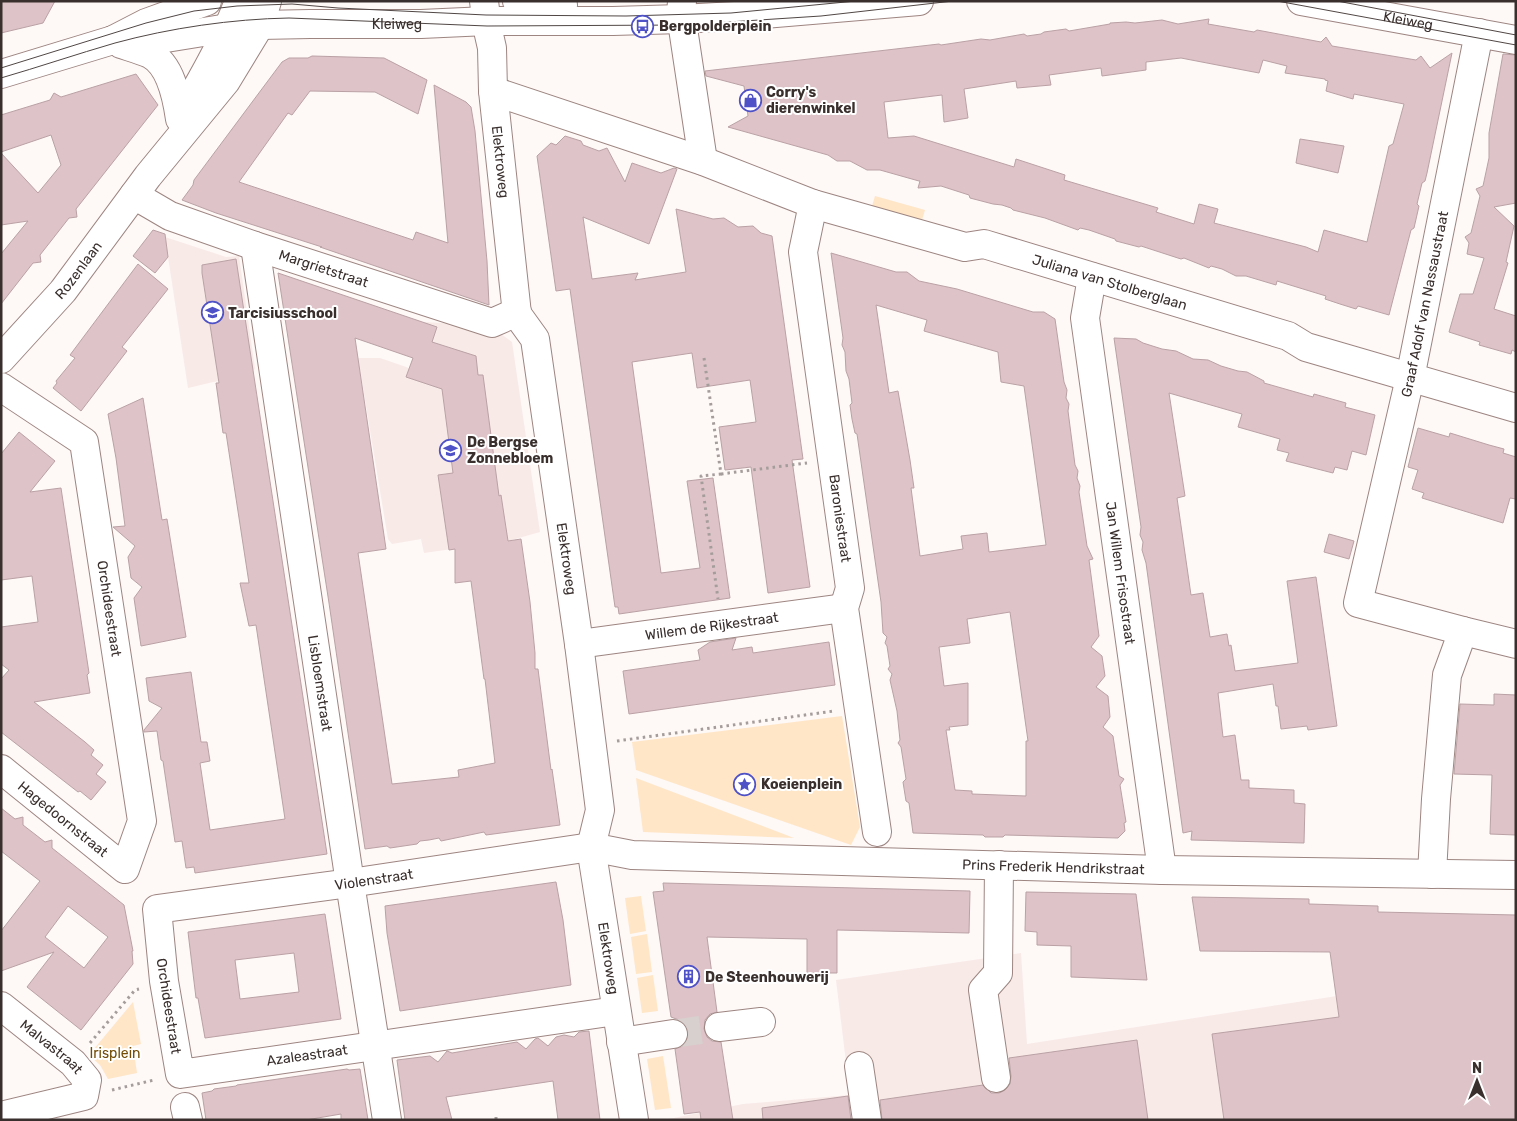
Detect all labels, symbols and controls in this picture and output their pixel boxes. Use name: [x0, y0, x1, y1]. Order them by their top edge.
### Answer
street label: Kleiweg: [1382, 8, 1434, 34]
bus stop icon: Bergpolderplein: [631, 14, 655, 38]
street label: Kleiweg: [372, 16, 422, 33]
place label: Bergpolderplein: [659, 18, 771, 35]
place label: Corry's dierenwinkel: [766, 84, 856, 117]
shop icon: Corry's dierenwinkel: [738, 88, 762, 112]
street label: Elektroweg: [488, 125, 512, 199]
street label: Graaf Adolf van Nassaustraat: [1398, 209, 1452, 399]
street label: Rozenlaan: [52, 238, 106, 303]
street label: Margrietstraat: [277, 246, 371, 291]
street label: Juliana van Stolberglaan: [1030, 251, 1189, 314]
school or university icon: Tarcisiusschool: [200, 301, 224, 325]
place label: Tarcisiusschool: [228, 305, 337, 322]
place label: De Bergse Zonnebloem: [467, 434, 554, 467]
school or university icon: De Bergse Zonnebloem: [439, 438, 463, 462]
street label: Baroniestraat: [825, 473, 854, 564]
street label: Jan Willem Frisostraat: [1102, 501, 1139, 646]
street label: Elektroweg: [553, 522, 580, 596]
street label: Orchideestraat: [93, 559, 125, 658]
street label: Willem de Rijkestraat: [644, 609, 780, 644]
street label: Lisbloemstraat: [304, 634, 335, 733]
place icon: Koeienplein: [733, 772, 757, 796]
place label: Koeienplein: [761, 776, 842, 793]
street label: Hagedoornstraat: [14, 778, 111, 861]
street label: Prins Frederik Hendrikstraat: [962, 856, 1145, 879]
street label: Violenstraat: [334, 866, 415, 894]
street label: Elektroweg: [594, 921, 622, 996]
street label: Orchideestraat: [153, 957, 185, 1056]
building icon: De Steenhouwerij: [677, 965, 701, 989]
place label: De Steenhouwerij: [705, 969, 829, 986]
street label: Malvastraat: [16, 1016, 87, 1078]
street label: Azaleastraat: [265, 1041, 349, 1070]
park label: Irisplein: [89, 1045, 141, 1062]
north arrow: [1452, 1056, 1502, 1106]
text: N: [1472, 1060, 1482, 1077]

